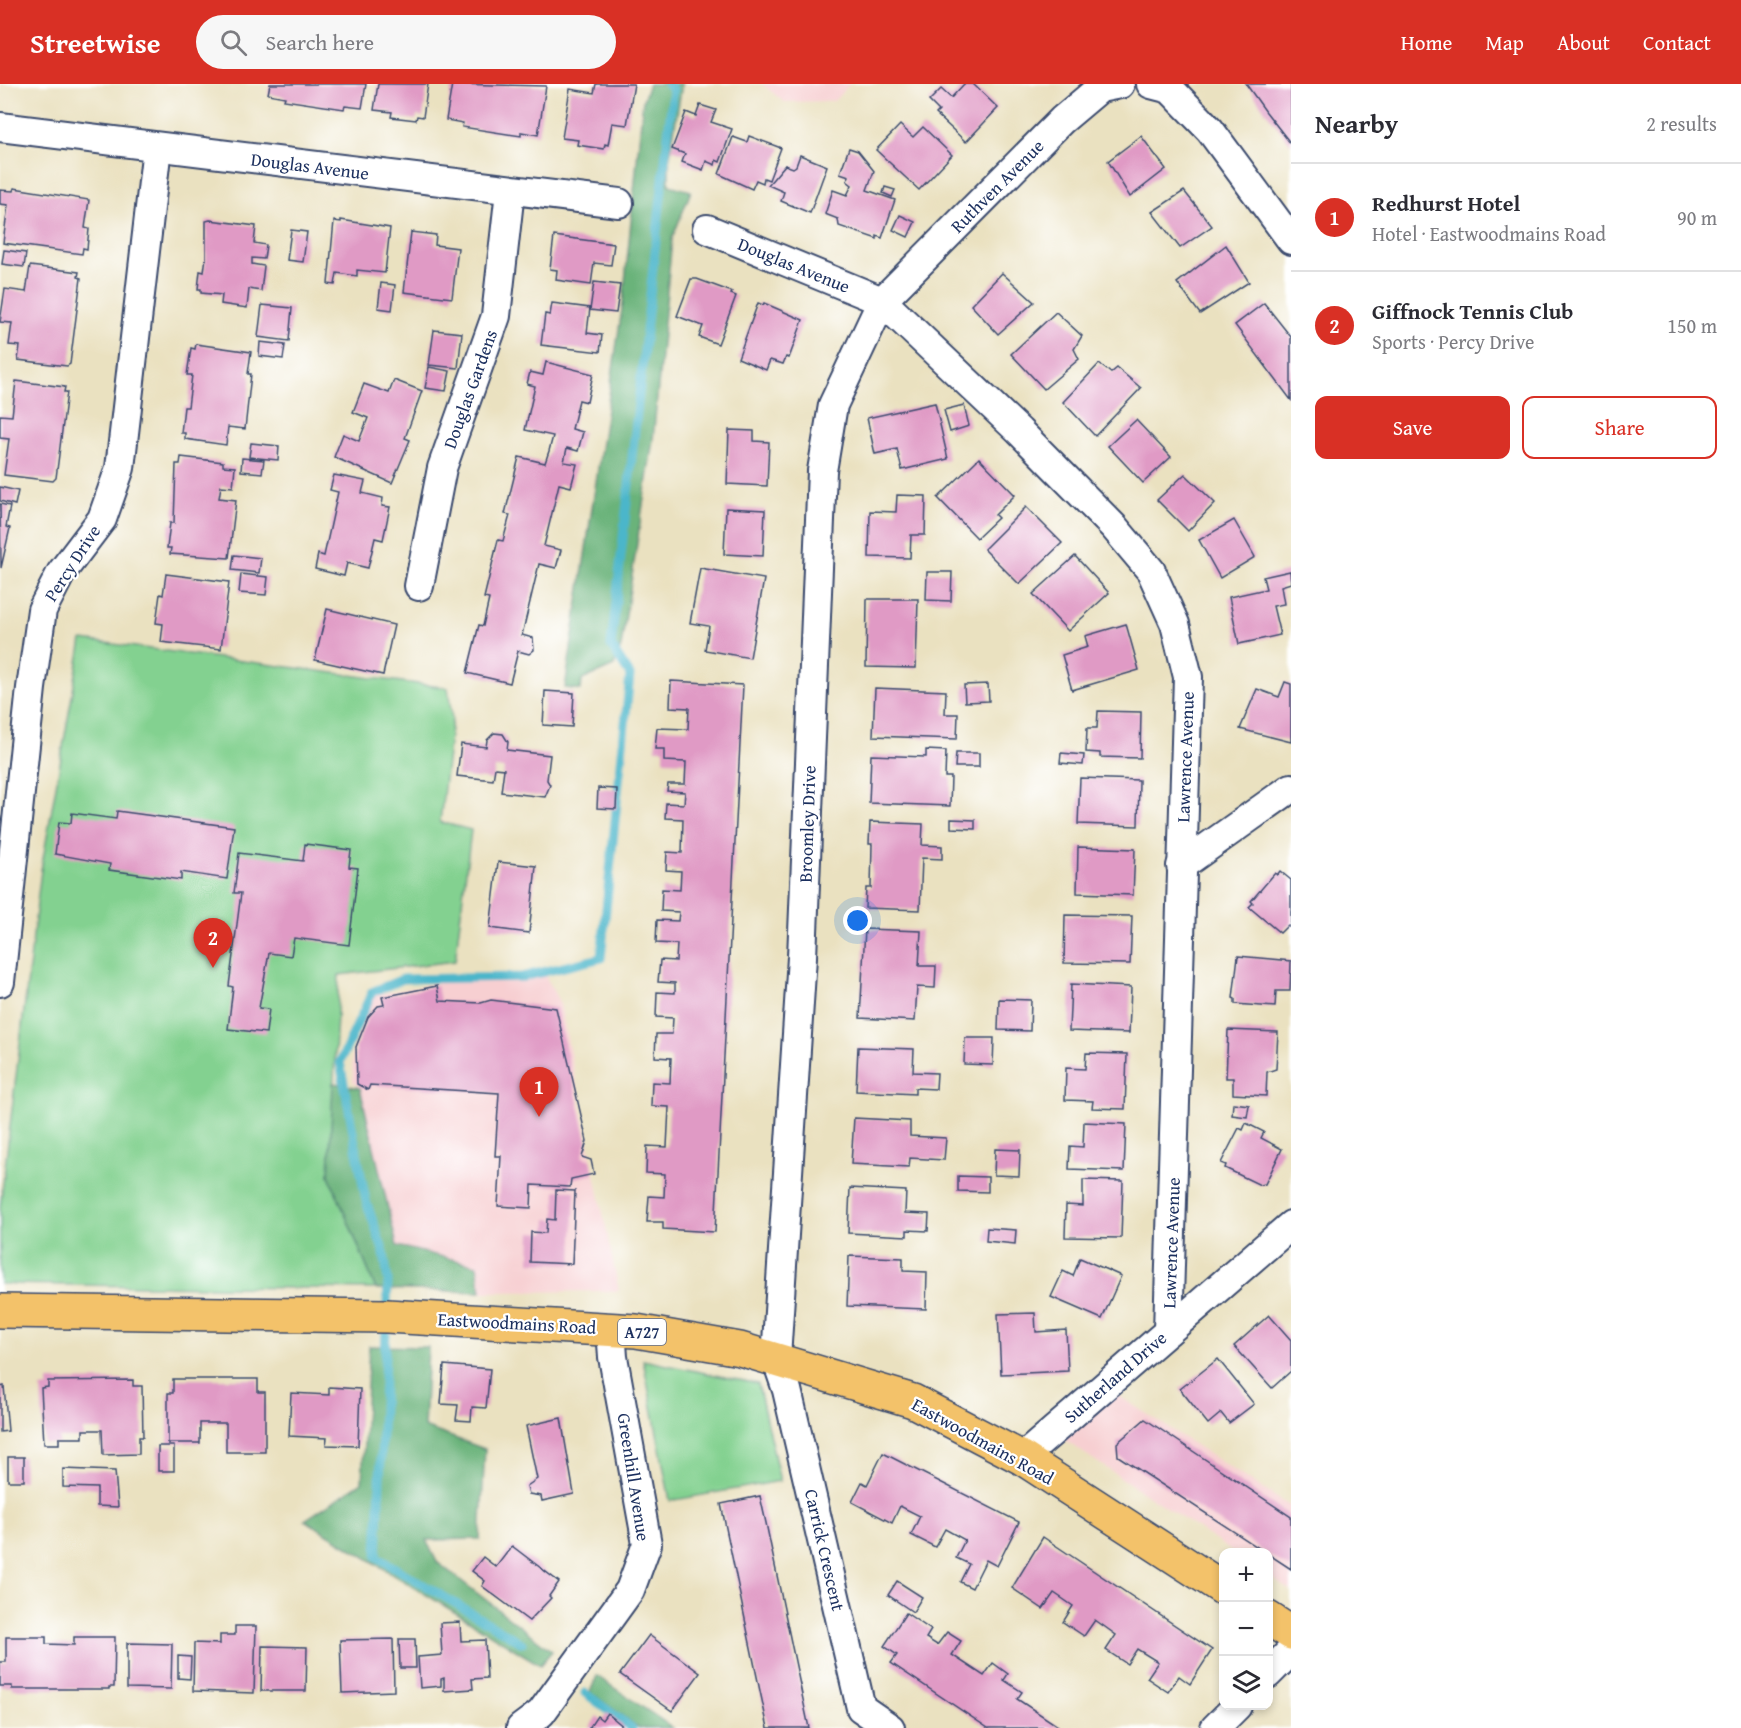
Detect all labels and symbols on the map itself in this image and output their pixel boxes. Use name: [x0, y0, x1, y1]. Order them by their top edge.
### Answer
street label: Ruthven Avenue: [944, 133, 1050, 239]
street label: Douglas Avenue: [249, 145, 371, 187]
street label: Douglas Avenue: [734, 230, 854, 300]
street label: Douglas Gardens: [436, 326, 504, 452]
street label: Percy Drive: [37, 519, 107, 607]
street label: Lawrence Avenue: [1169, 691, 1201, 823]
street label: Broomley Drive: [791, 765, 823, 883]
your location: [843, 906, 872, 935]
pin: 2: [194, 918, 232, 968]
pin: 1: [520, 1068, 558, 1117]
street label: Lawrence Avenue: [1155, 1177, 1187, 1309]
street label: Eastwoodmains Road: [437, 1305, 597, 1341]
road number: A727: [618, 1319, 666, 1345]
street label: Sutherland Drive: [1058, 1325, 1172, 1429]
street label: Eastwoodmains Road: [907, 1391, 1059, 1491]
street label: Greenhill Avenue: [611, 1411, 657, 1543]
street label: Carrick Crescent: [798, 1486, 852, 1614]

